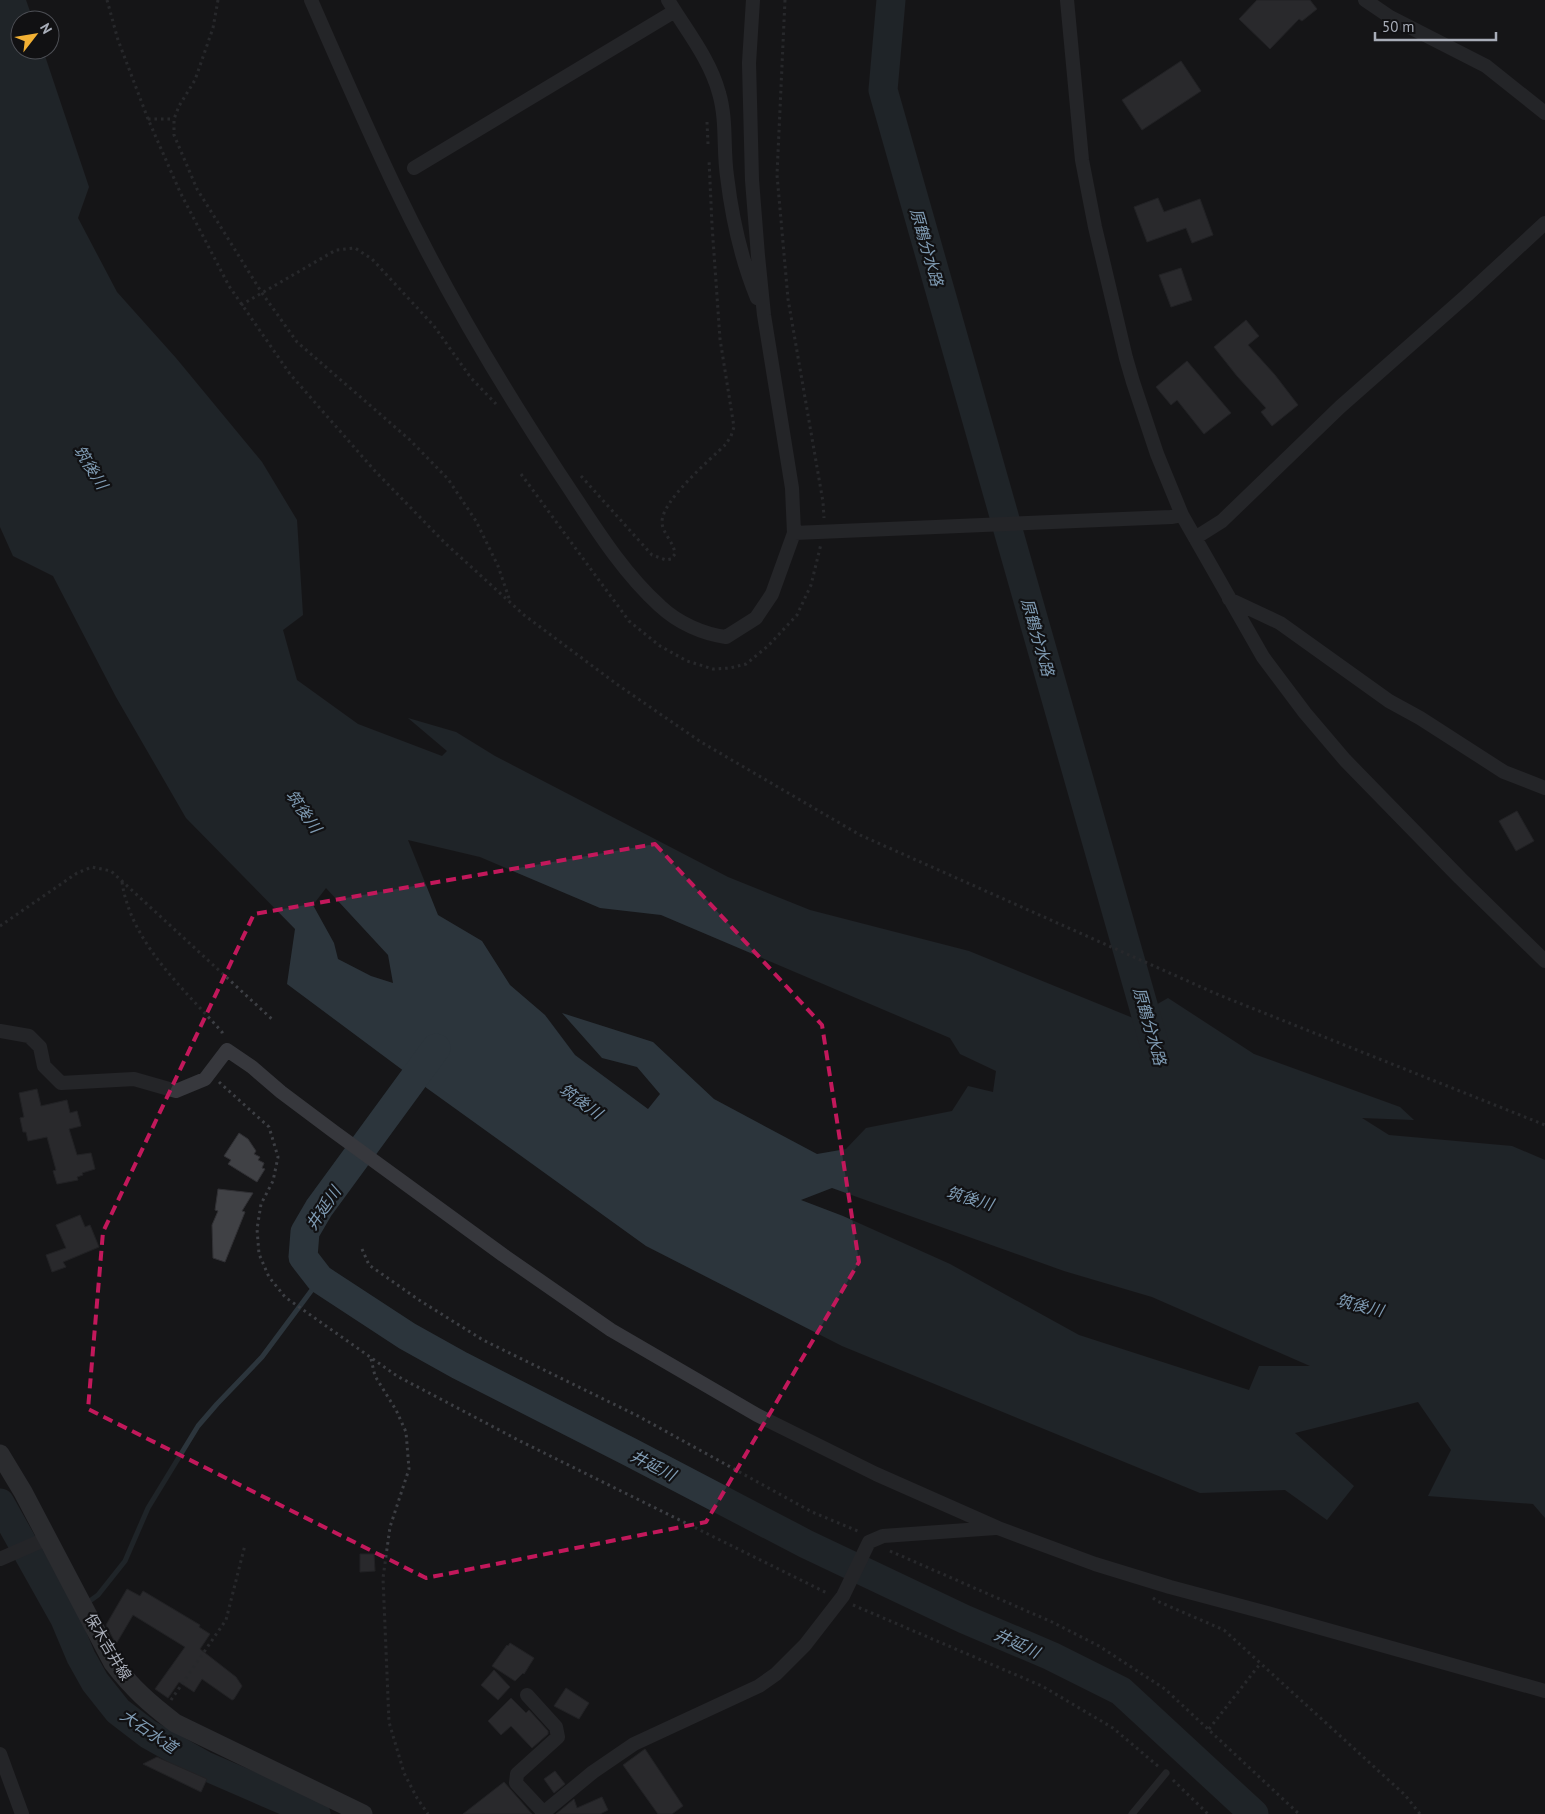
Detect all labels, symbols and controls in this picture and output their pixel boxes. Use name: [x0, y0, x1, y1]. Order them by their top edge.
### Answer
north arrow: [10, 10, 60, 60]
scale bar: [1375, 10, 1496, 42]
text: 50 m: [1382, 17, 1415, 36]
text: N: [36, 20, 56, 37]
water label: 原鶴分水路: [906, 206, 948, 290]
water label: 筑後川: [70, 441, 113, 494]
water label: 原鶴分水路: [1017, 596, 1059, 680]
water label: 筑後川: [282, 786, 327, 838]
water label: 原鶴分水路: [1129, 985, 1171, 1069]
water label: 筑後川: [556, 1079, 608, 1124]
water label: 井延川: [301, 1181, 346, 1233]
water label: 筑後川: [944, 1182, 998, 1215]
water label: 筑後川: [1334, 1289, 1388, 1321]
water label: 井延川: [627, 1445, 681, 1486]
street label: 保木吉井線: [81, 1610, 136, 1684]
water label: 井延川: [991, 1624, 1045, 1663]
water label: 大石水道: [117, 1705, 184, 1759]

